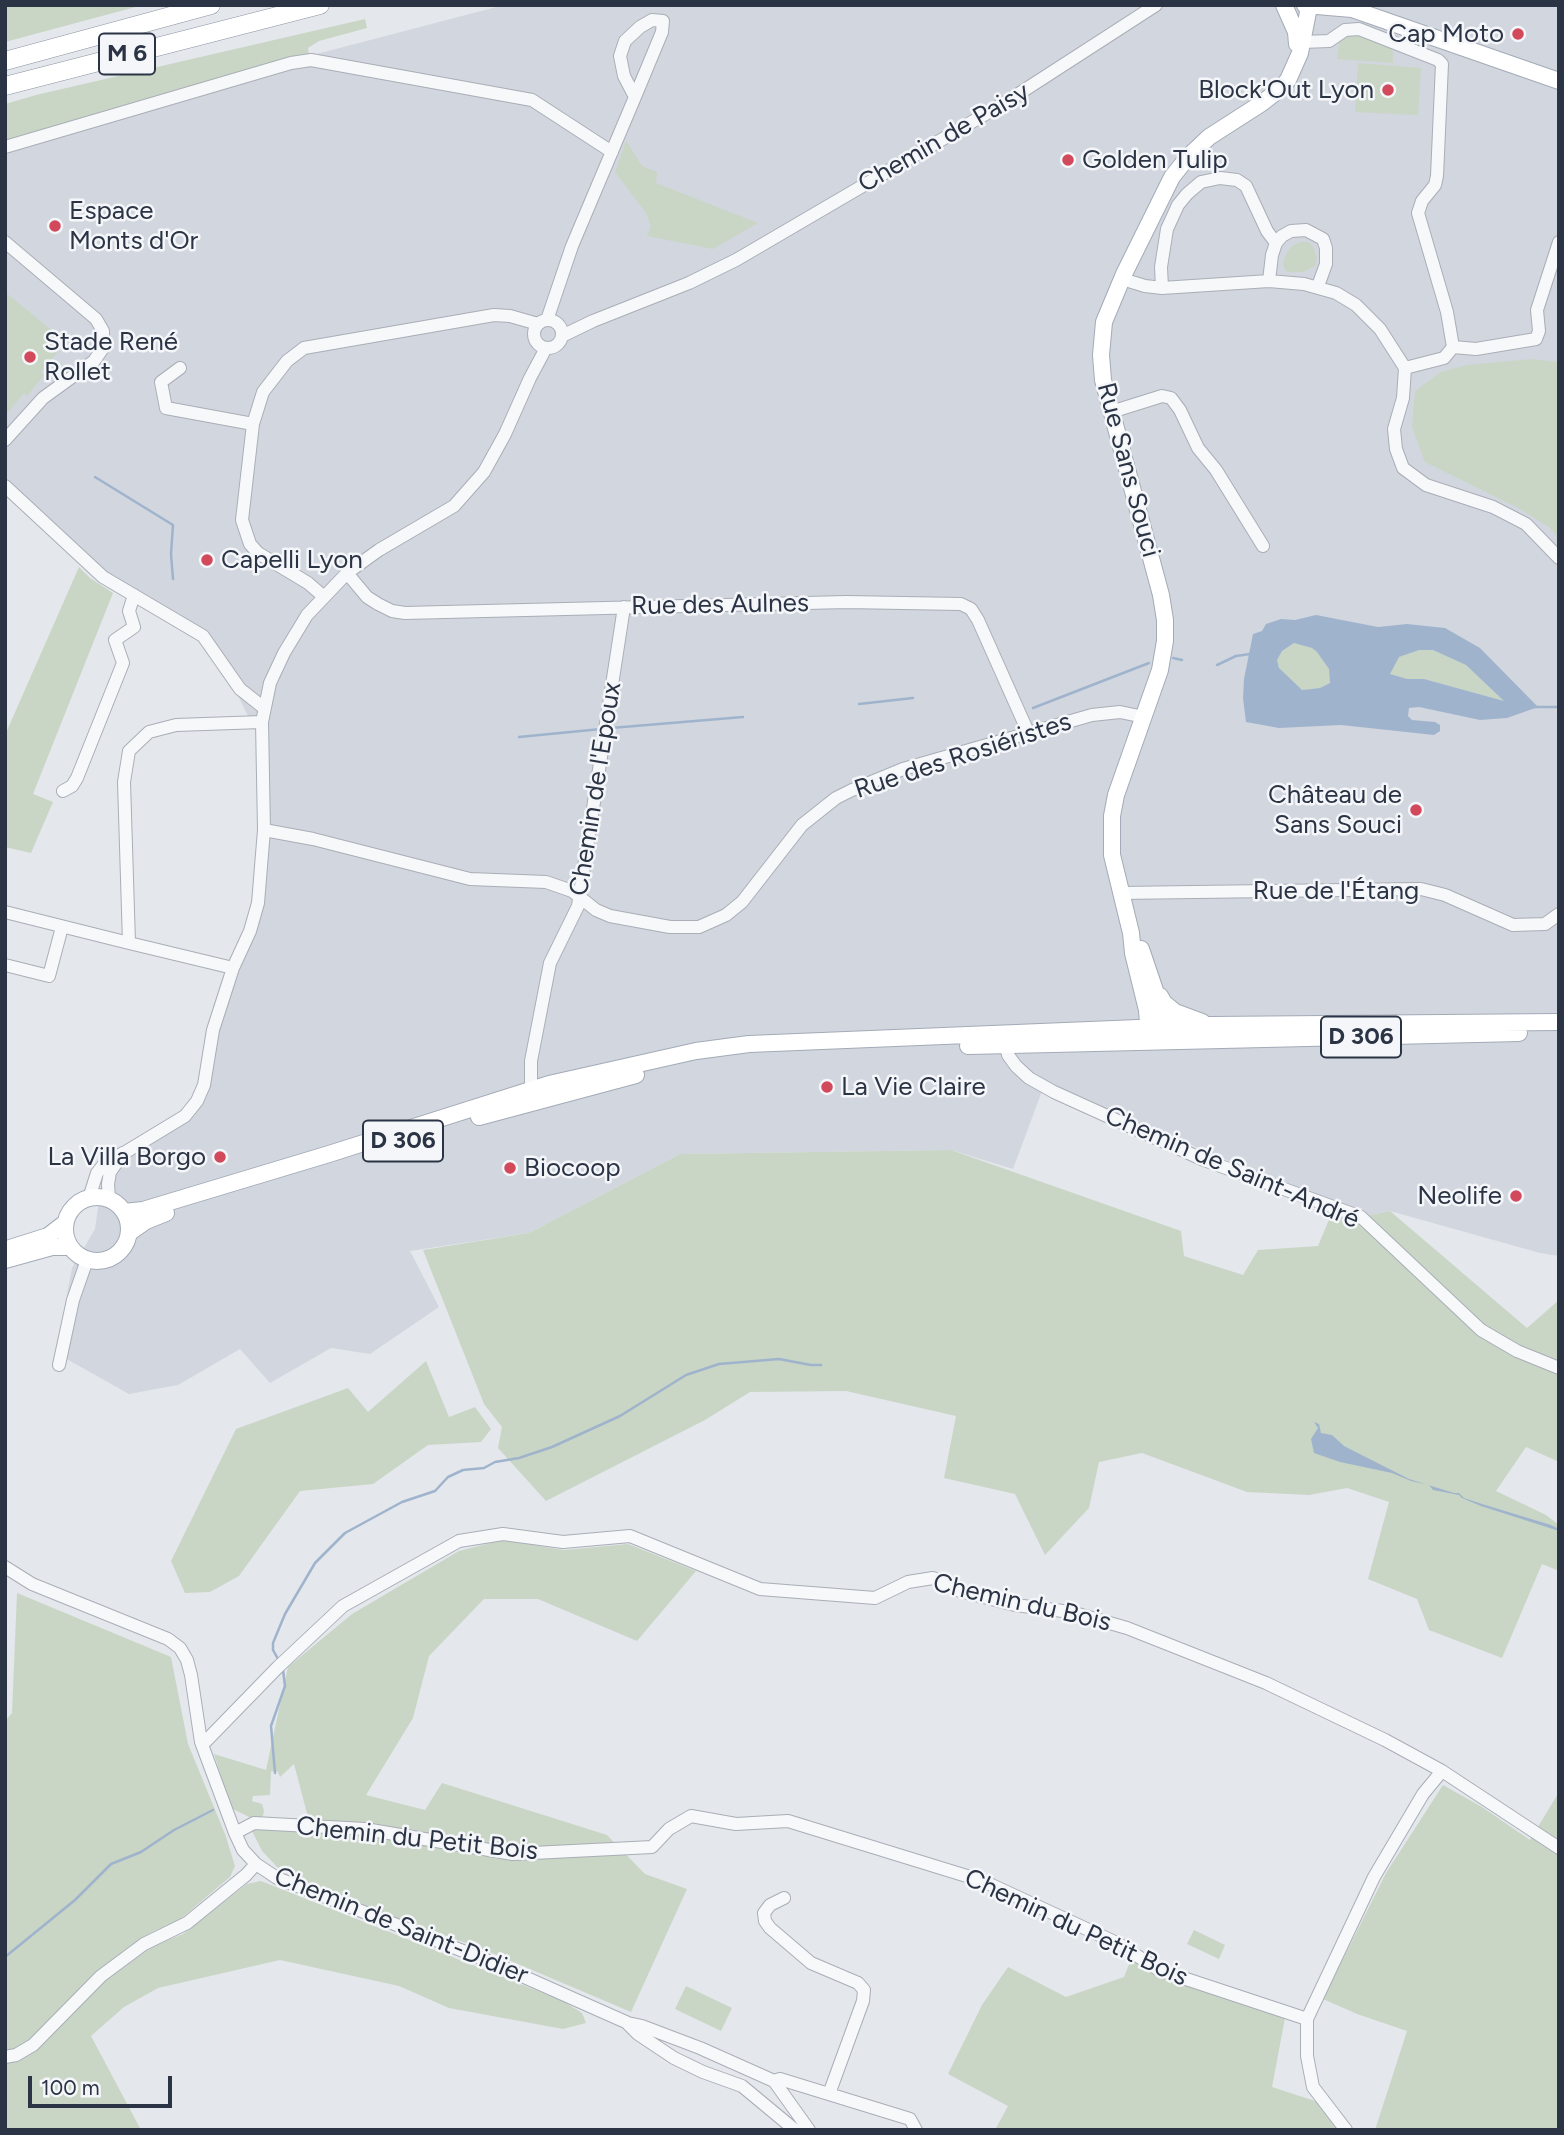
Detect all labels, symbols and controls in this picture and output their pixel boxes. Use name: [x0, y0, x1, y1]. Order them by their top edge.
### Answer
place label: Cap Moto: [1388, 18, 1504, 50]
marker: Cap Moto: [1510, 26, 1526, 42]
road number: M 6: [99, 34, 155, 74]
place label: Block'Out Lyon: [1198, 74, 1374, 106]
street label: Chemin de Paisy: [853, 76, 1035, 200]
marker: Block'Out Lyon: [1380, 82, 1396, 98]
place label: Golden Tulip: [1082, 144, 1228, 176]
marker: Golden Tulip: [1060, 152, 1076, 168]
place label: Espace Monts d'Or: [69, 195, 198, 256]
marker: Espace Monts d'Or: [47, 218, 63, 234]
place label: Stade René Rollet: [44, 326, 178, 388]
marker: Stade René Rollet: [22, 349, 38, 365]
street label: Rue Sans Souci: [1090, 379, 1166, 561]
place label: Capelli Lyon: [221, 544, 363, 576]
marker: Capelli Lyon: [199, 552, 215, 568]
street label: Rue des Aulnes: [631, 588, 809, 622]
street label: Chemin de l'Epoux: [564, 680, 628, 898]
street label: Rue des Rosiéristes: [851, 706, 1075, 806]
place label: Château de Sans Souci: [1268, 779, 1402, 840]
marker: Château de Sans Souci: [1408, 802, 1424, 818]
street label: Rue de l'Étang: [1253, 875, 1419, 907]
road number: D 306: [1321, 1016, 1401, 1058]
place label: La Vie Claire: [841, 1071, 986, 1103]
marker: La Vie Claire: [819, 1079, 835, 1095]
street label: Chemin de Saint-André: [1100, 1100, 1364, 1236]
road number: D 306: [363, 1120, 443, 1162]
place label: La Villa Borgo: [48, 1141, 206, 1173]
marker: La Villa Borgo: [212, 1149, 228, 1165]
place label: Biocoop: [524, 1152, 621, 1184]
marker: Biocoop: [502, 1160, 518, 1176]
place label: Neolife: [1417, 1180, 1502, 1212]
marker: Neolife: [1508, 1188, 1524, 1204]
street label: Chemin du Bois: [930, 1567, 1114, 1639]
street label: Chemin du Petit Bois: [295, 1811, 539, 1867]
street label: Chemin de Saint-Didier: [270, 1861, 532, 1991]
street label: Chemin du Petit Bois: [959, 1863, 1193, 1993]
scale bar: [32, 2062, 175, 2106]
text: 100 m: [41, 2075, 100, 2100]

